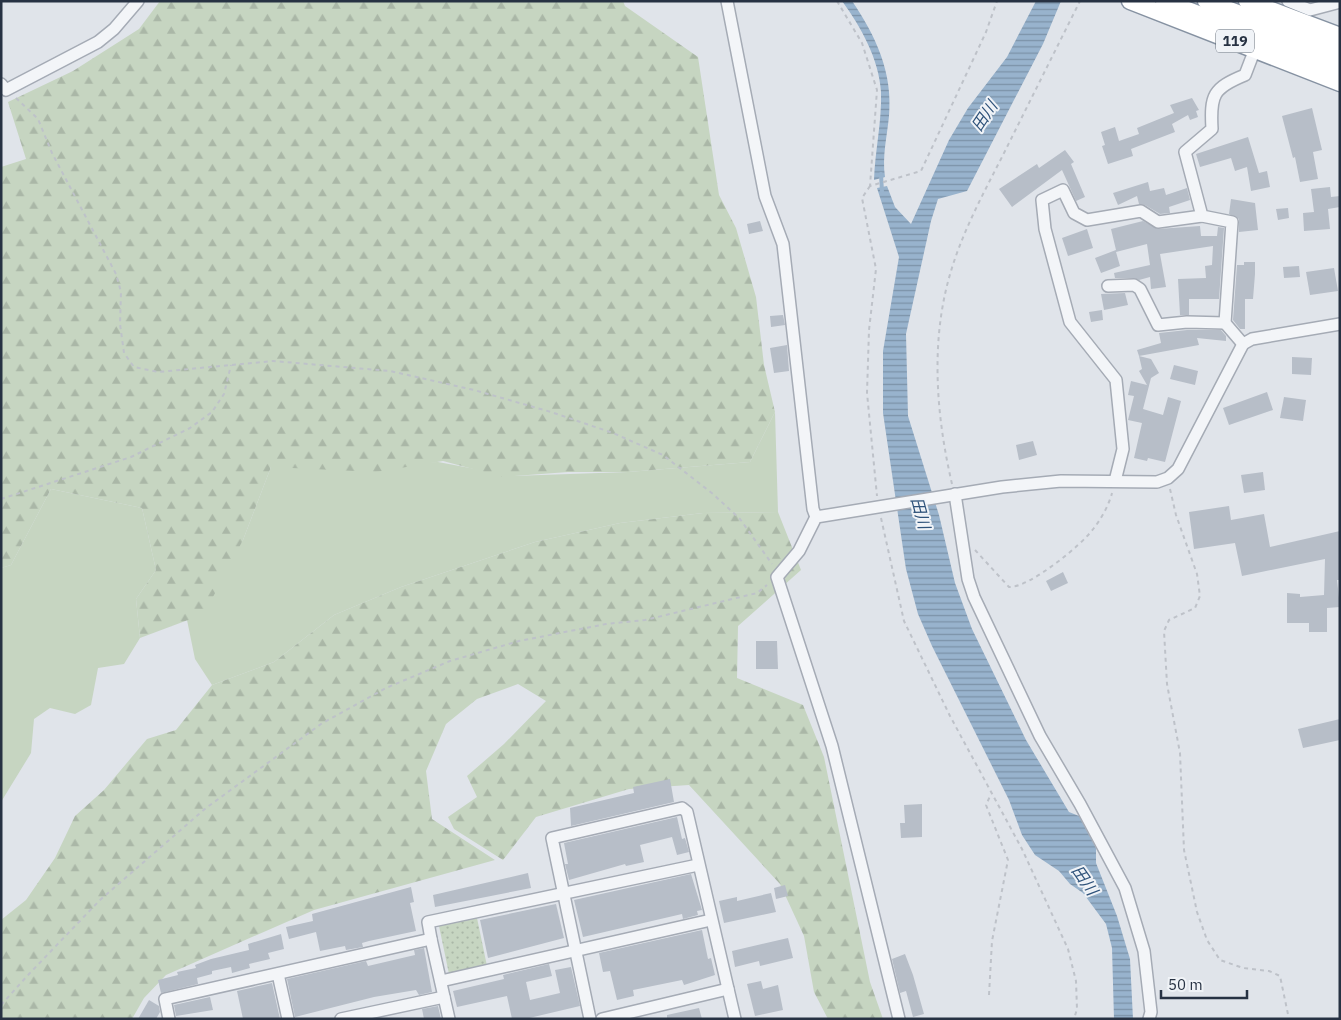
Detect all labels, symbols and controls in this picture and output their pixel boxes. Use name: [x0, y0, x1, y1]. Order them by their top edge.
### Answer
road number: 119: [1216, 29, 1254, 52]
water label: 田川: [967, 95, 1002, 135]
water label: 田川: [907, 495, 935, 533]
water label: 田川: [1068, 861, 1104, 900]
scale bar: [1161, 968, 1247, 1000]
text: 50 m: [1168, 975, 1203, 994]

